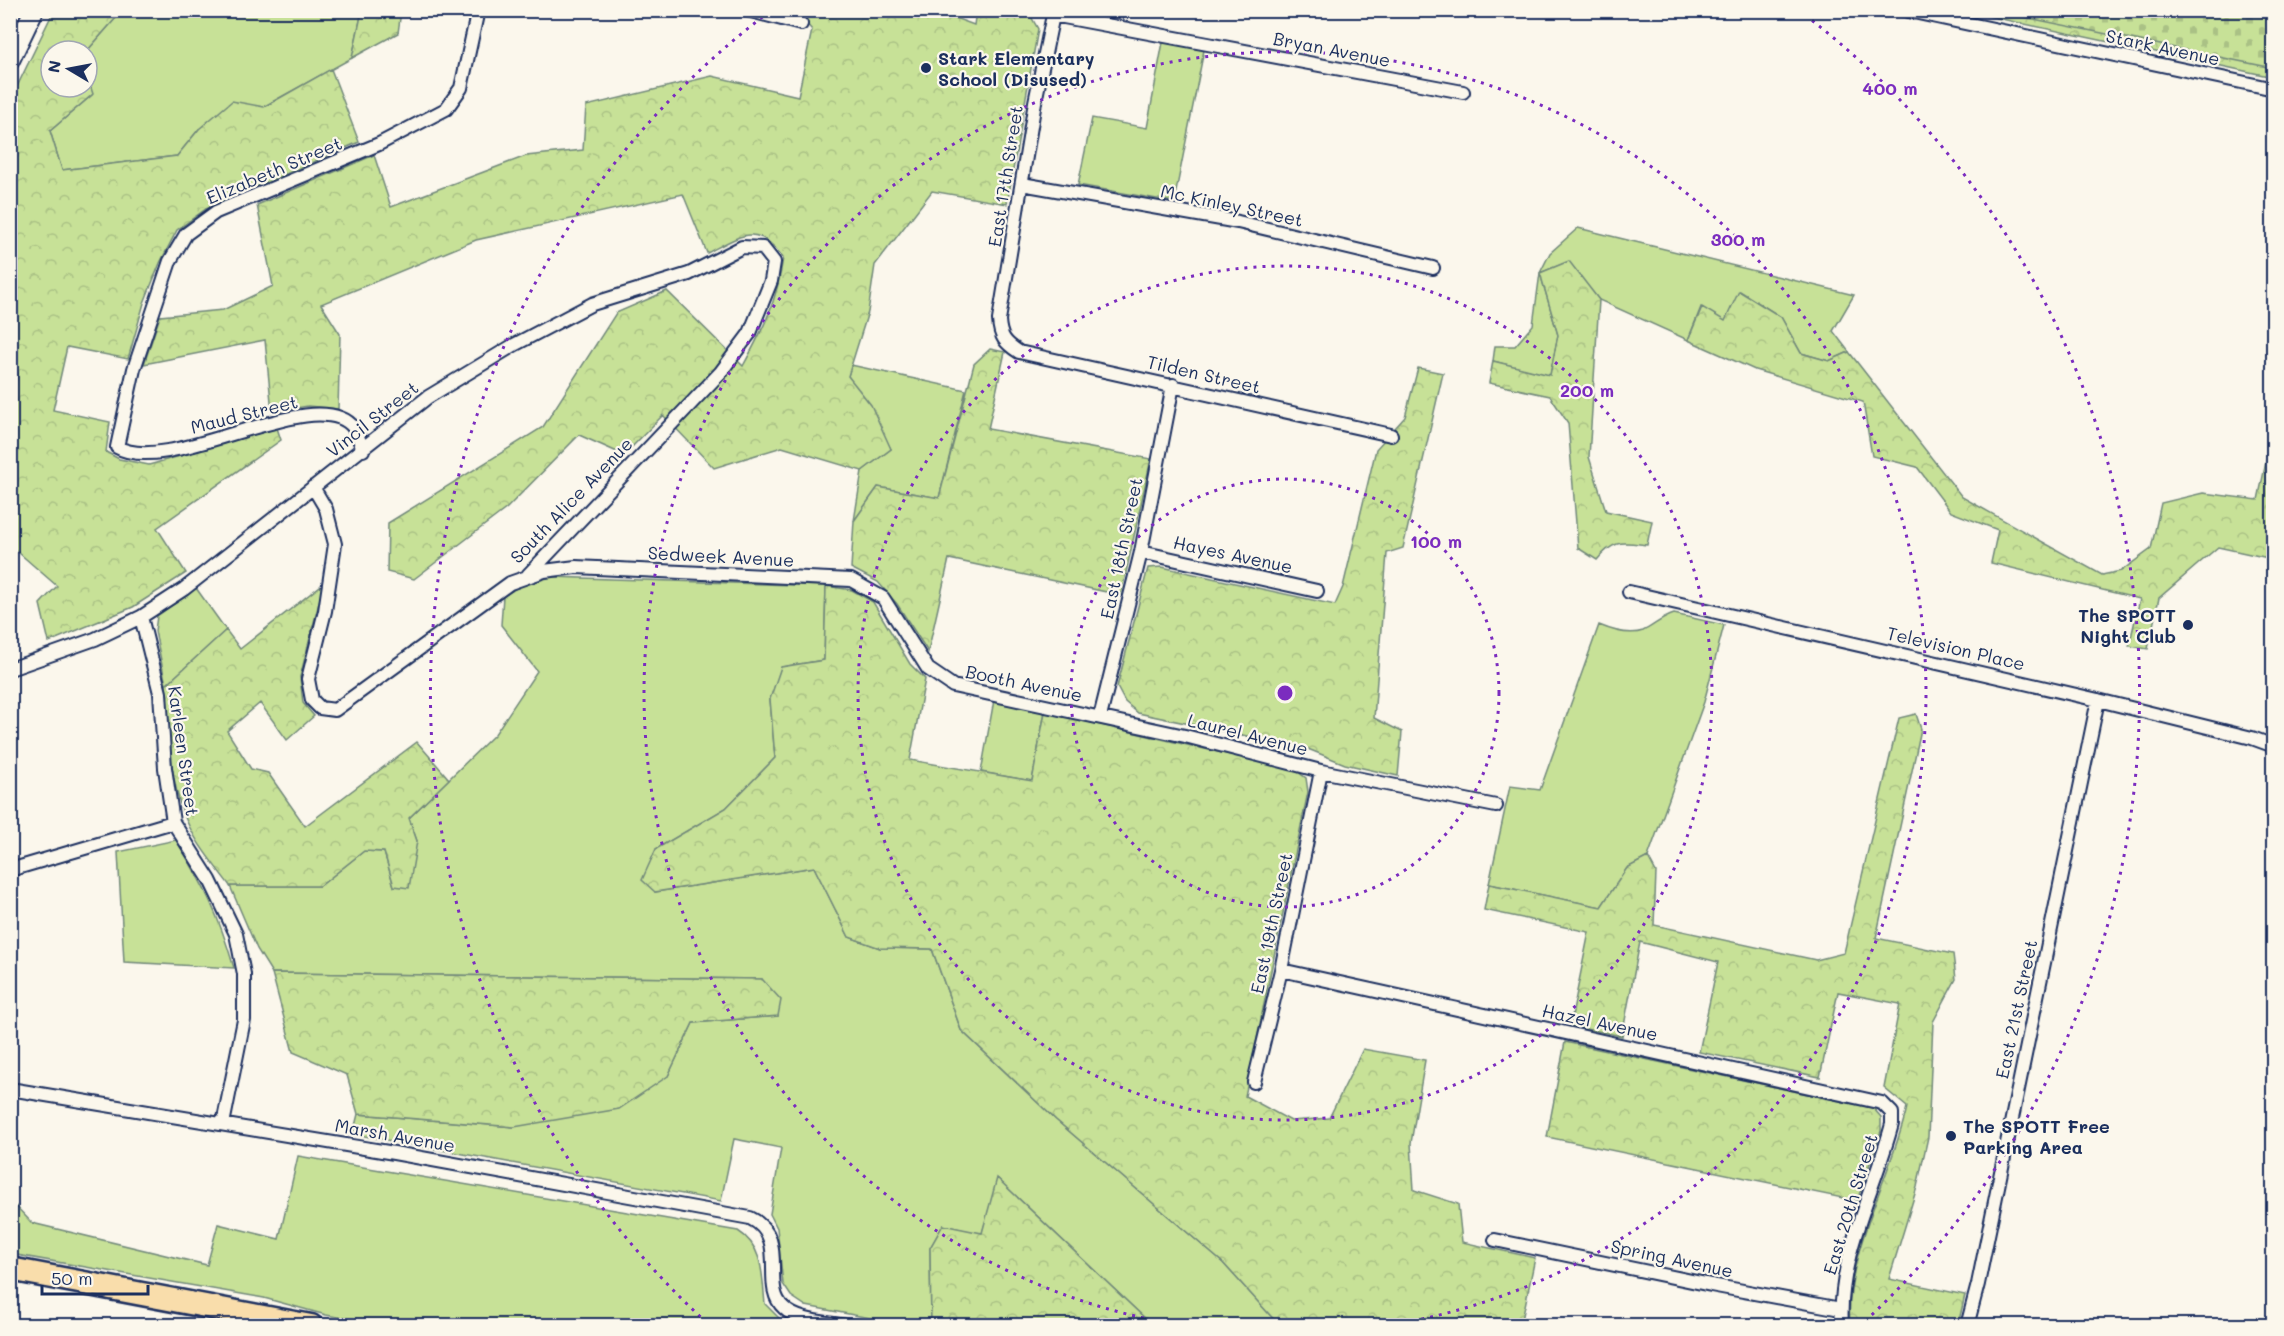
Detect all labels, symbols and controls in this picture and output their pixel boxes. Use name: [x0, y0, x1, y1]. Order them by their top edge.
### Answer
street label: Stark Avenue: [2104, 23, 2222, 71]
street label: Bryan Avenue: [1271, 26, 1393, 72]
north arrow: [39, 39, 99, 99]
place label: Stark Elementary School (Disused): [938, 46, 1095, 91]
text: N: [42, 58, 65, 74]
marker: Stark Elementary School (Disused): [919, 61, 933, 75]
text: 400 m: [1862, 76, 1918, 100]
street label: East 17th Street: [982, 103, 1028, 249]
street label: Elizabeth Street: [202, 131, 346, 209]
street label: Mc Kinley Street: [1158, 178, 1306, 232]
text: 300 m: [1711, 227, 1765, 251]
street label: Tilden Street: [1145, 349, 1263, 399]
street label: Vincil Street: [321, 375, 423, 463]
text: 200 m: [1560, 378, 1614, 402]
street label: Maud Street: [188, 389, 300, 439]
street label: South Alice Avenue: [504, 432, 638, 568]
street label: East 18th Street: [1094, 475, 1148, 621]
text: 100 m: [1410, 529, 1462, 553]
street label: Hayes Avenue: [1171, 530, 1295, 578]
street label: Sedweek Avenue: [647, 540, 795, 572]
place label: The SPOTT Night Club: [2078, 603, 2176, 648]
marker: The SPOTT Night Club: [2181, 618, 2195, 632]
street label: Television Place: [1885, 620, 2027, 676]
street label: Booth Avenue: [963, 659, 1085, 707]
centre of rings: [1275, 683, 1295, 703]
street label: Karleen Street: [163, 684, 205, 818]
street label: Laurel Avenue: [1185, 707, 1311, 761]
street label: East 19th Street: [1244, 850, 1298, 996]
street label: East 21st Street: [1990, 937, 2042, 1081]
street label: Hazel Avenue: [1540, 998, 1660, 1046]
street label: Marsh Avenue: [333, 1113, 457, 1157]
place label: The SPOTT Free Parking Area: [1963, 1114, 2110, 1159]
marker: The SPOTT Free Parking Area: [1944, 1129, 1958, 1143]
street label: East 20th Street: [1817, 1131, 1883, 1277]
street label: Spring Avenue: [1609, 1233, 1735, 1283]
scale bar: [42, 1258, 148, 1296]
text: 50 m: [51, 1266, 93, 1290]

